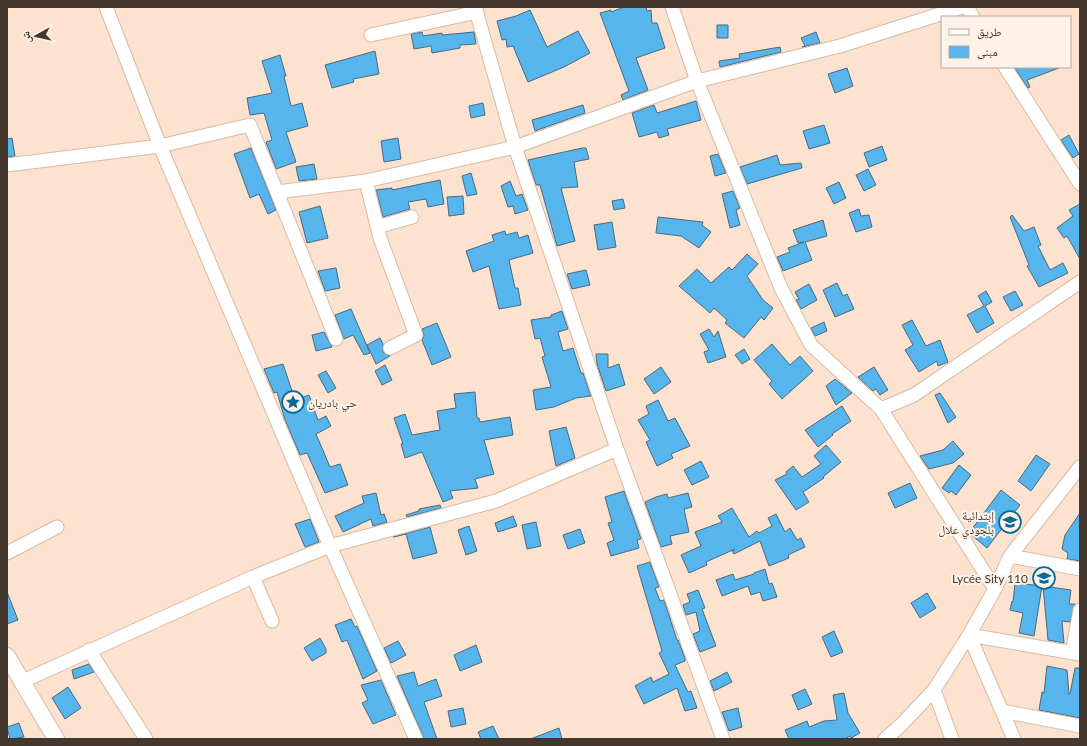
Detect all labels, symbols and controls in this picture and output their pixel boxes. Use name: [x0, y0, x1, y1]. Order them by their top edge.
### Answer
north arrow: [16, 16, 56, 56]
legend: [941, 16, 1071, 68]
text: طريق: [977, 24, 1002, 39]
text: ش: [18, 30, 35, 44]
text: مبنى: [977, 44, 998, 59]
place icon: حي بادريان: [280, 389, 306, 415]
place label: حي بادريان: [308, 395, 357, 413]
place label: إبتدائية بلجودي علال: [938, 508, 994, 540]
school or university icon: إبتدائية بلجودي علال: [997, 509, 1023, 535]
school or university icon: Lycée Sity 110: [1031, 565, 1057, 591]
place label: Lycée Sity 110: [952, 571, 1028, 586]

